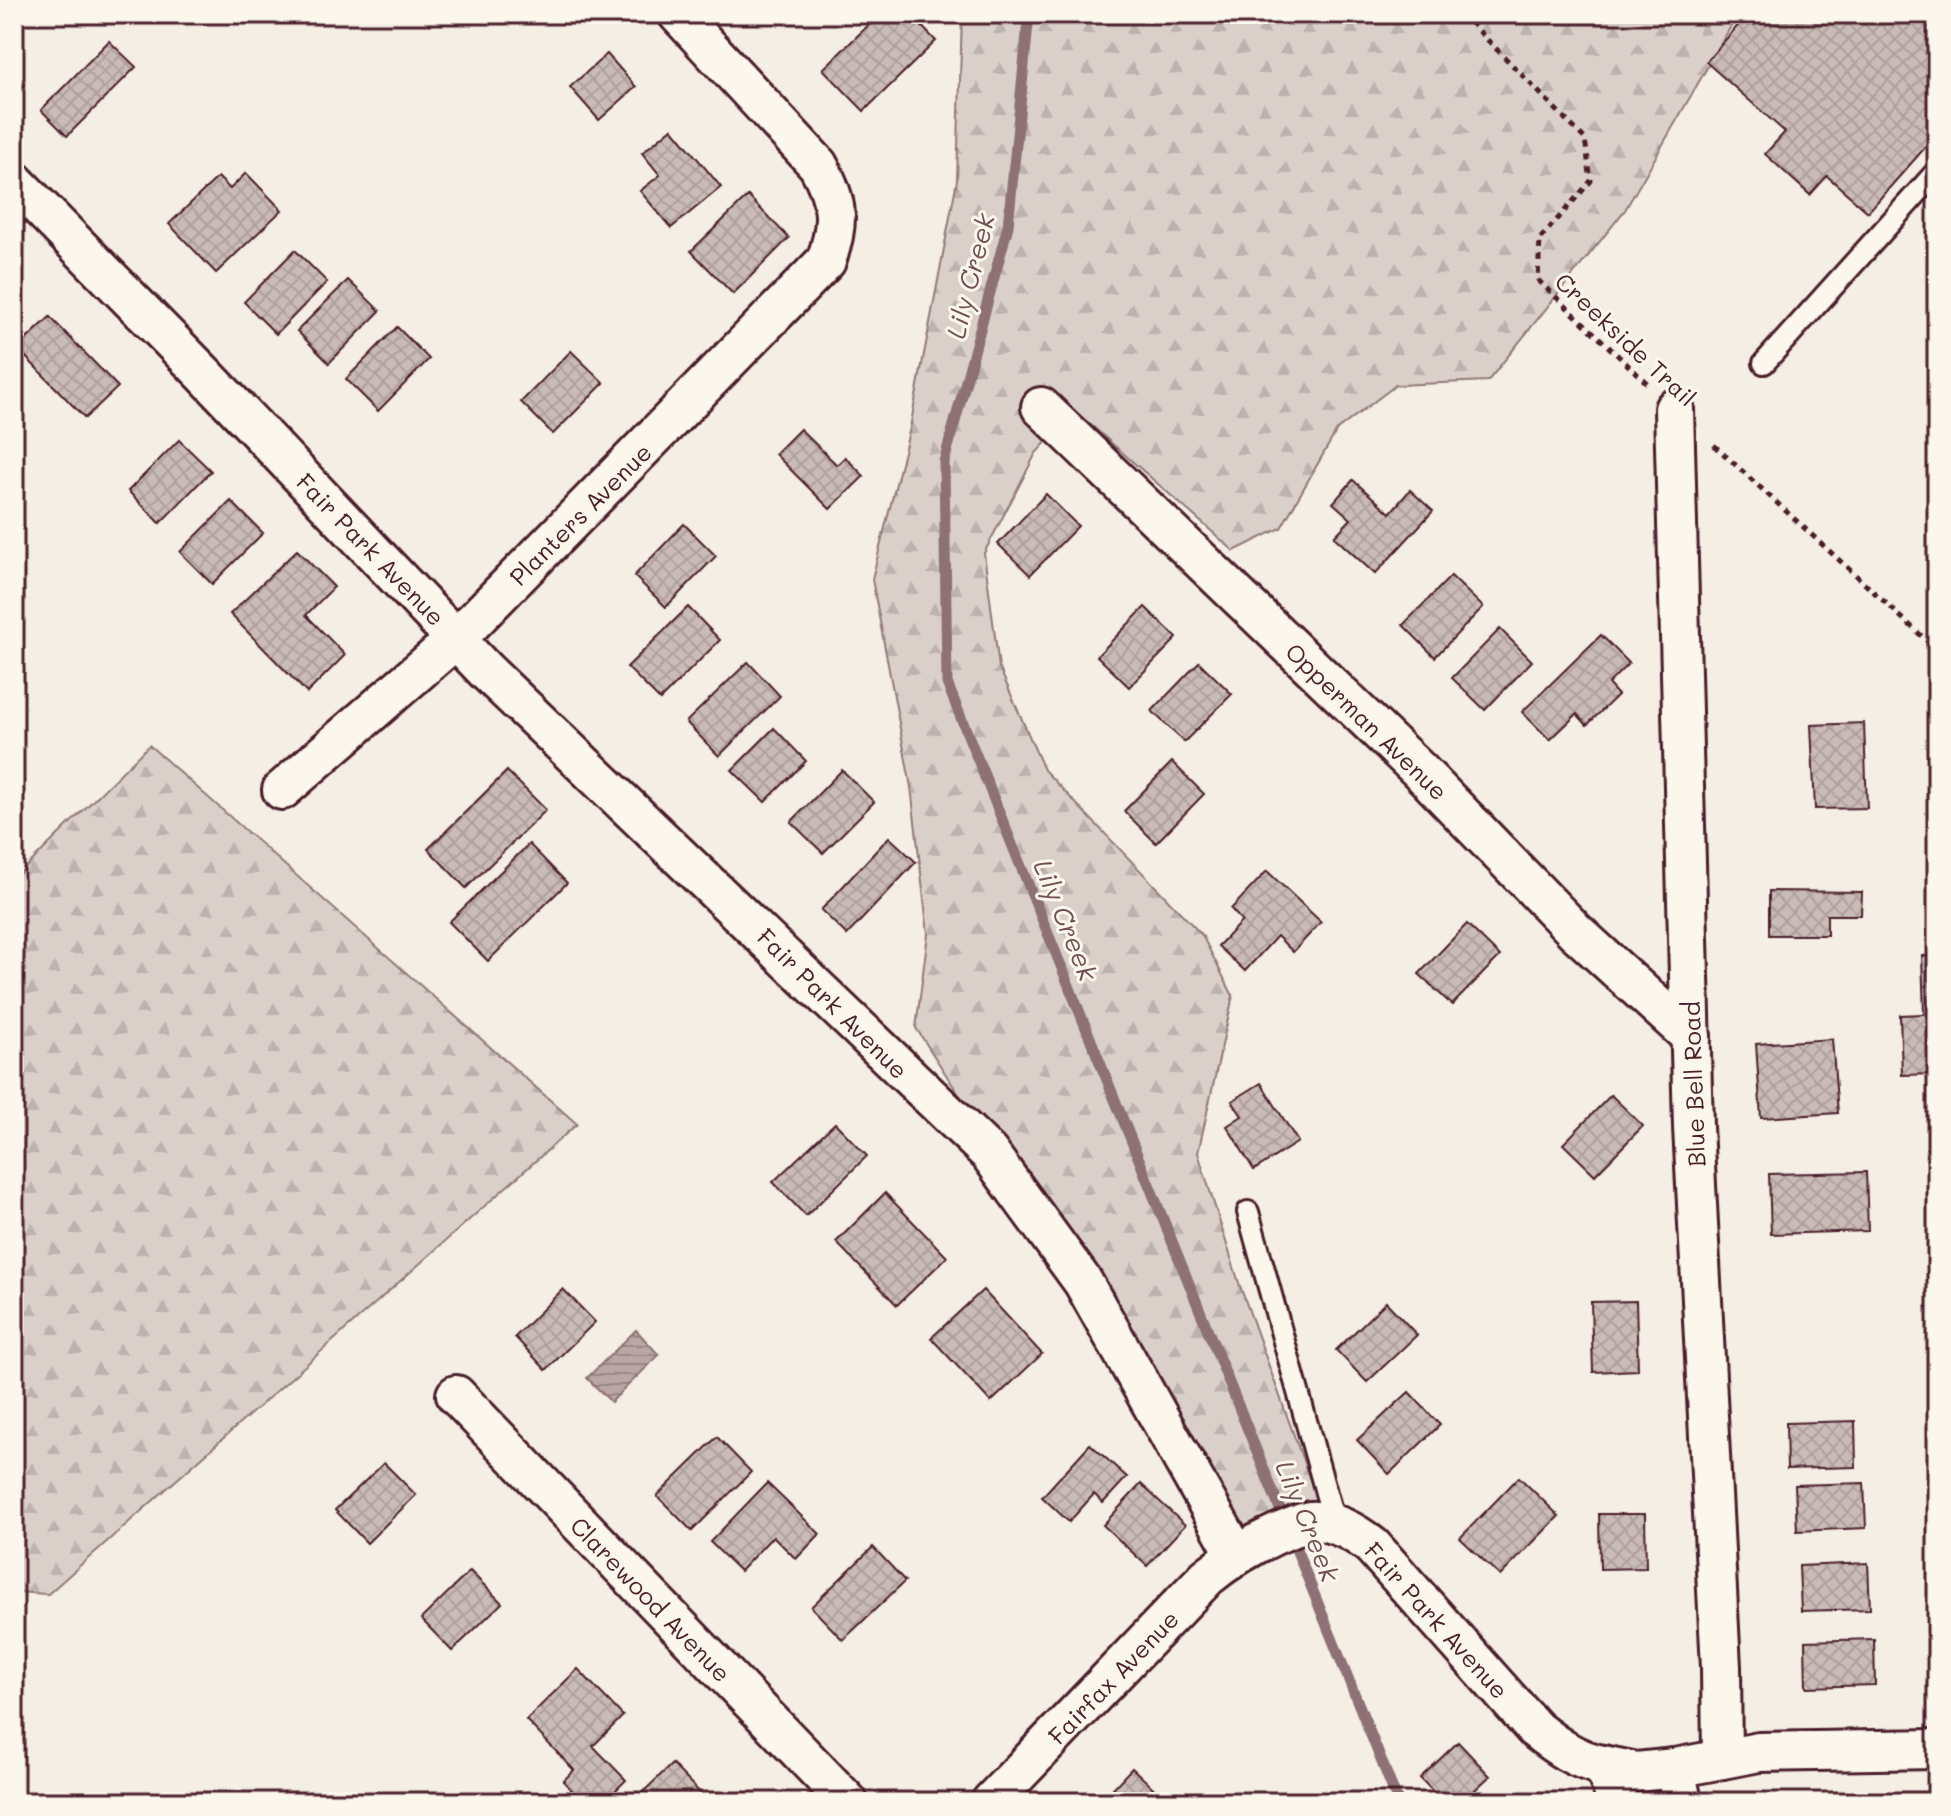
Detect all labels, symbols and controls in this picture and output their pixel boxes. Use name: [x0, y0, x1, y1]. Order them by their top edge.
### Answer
water label: Lily Creek: [938, 209, 1002, 342]
street label: Creekside Trail: [1549, 266, 1703, 412]
street label: Planters Avenue: [502, 436, 658, 592]
street label: Fair Park Avenue: [290, 466, 452, 632]
street label: Opperman Avenue: [1279, 636, 1455, 806]
water label: Lily Creek: [1026, 854, 1106, 987]
street label: Fair Park Avenue: [751, 921, 915, 1085]
street label: Blue Bell Road: [1675, 1001, 1711, 1167]
water label: Lily Creek: [1268, 1455, 1348, 1588]
street label: Clarewood Avenue: [564, 1510, 738, 1688]
street label: Fair Park Avenue: [1358, 1535, 1516, 1705]
street label: Fairfax Avenue: [1041, 1603, 1185, 1751]

